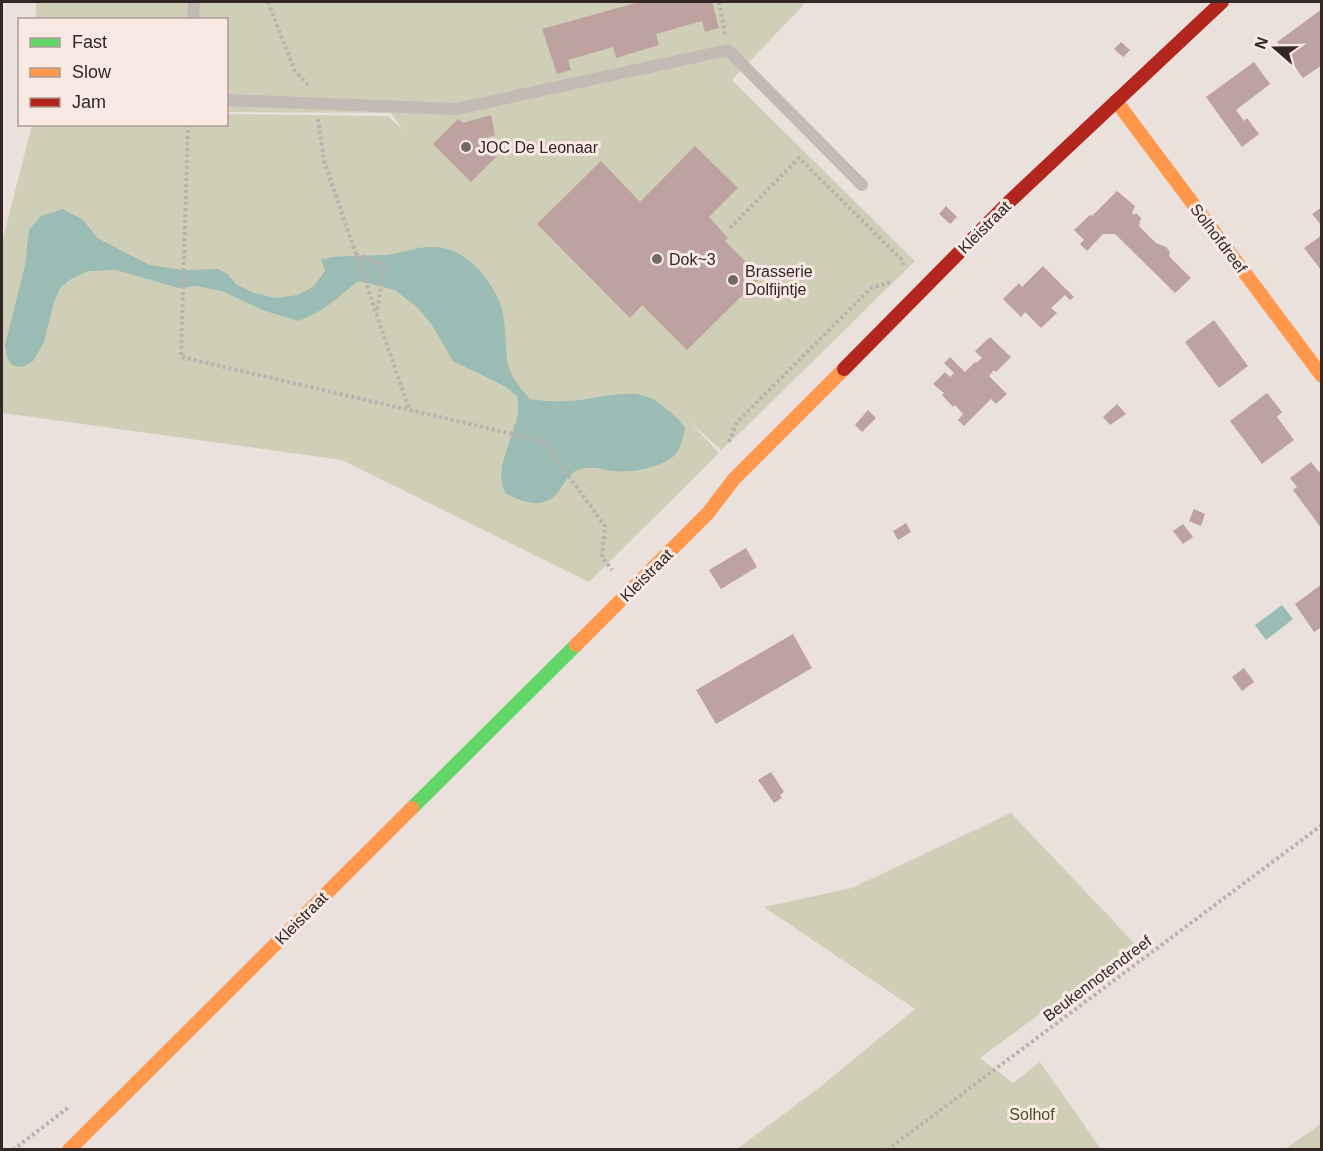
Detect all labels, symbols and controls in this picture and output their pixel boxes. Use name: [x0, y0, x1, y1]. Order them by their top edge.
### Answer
legend: [18, 18, 228, 126]
north arrow: [1245, 18, 1305, 78]
text: Fast: [72, 32, 107, 52]
text: N: [1251, 35, 1271, 51]
text: Slow: [72, 62, 112, 82]
text: Jam: [72, 92, 106, 112]
place label: JOC De Leonaar: [478, 139, 599, 156]
marker: JOC De Leonaar: [459, 140, 473, 154]
street label: Kleistraat: [955, 197, 1014, 257]
street label: Solhofdreef: [1187, 201, 1250, 277]
place label: Dok~3: [669, 251, 716, 268]
marker: Dok~3: [650, 252, 664, 266]
place label: Brasserie Dolfijntje: [745, 263, 813, 298]
marker: Brasserie Dolfijntje: [726, 273, 740, 287]
street label: Kleistraat: [617, 545, 676, 605]
street label: Kleistraat: [272, 888, 331, 948]
street label: Beukennotendreef: [1040, 932, 1155, 1025]
park label: Solhof: [1009, 1106, 1055, 1123]

